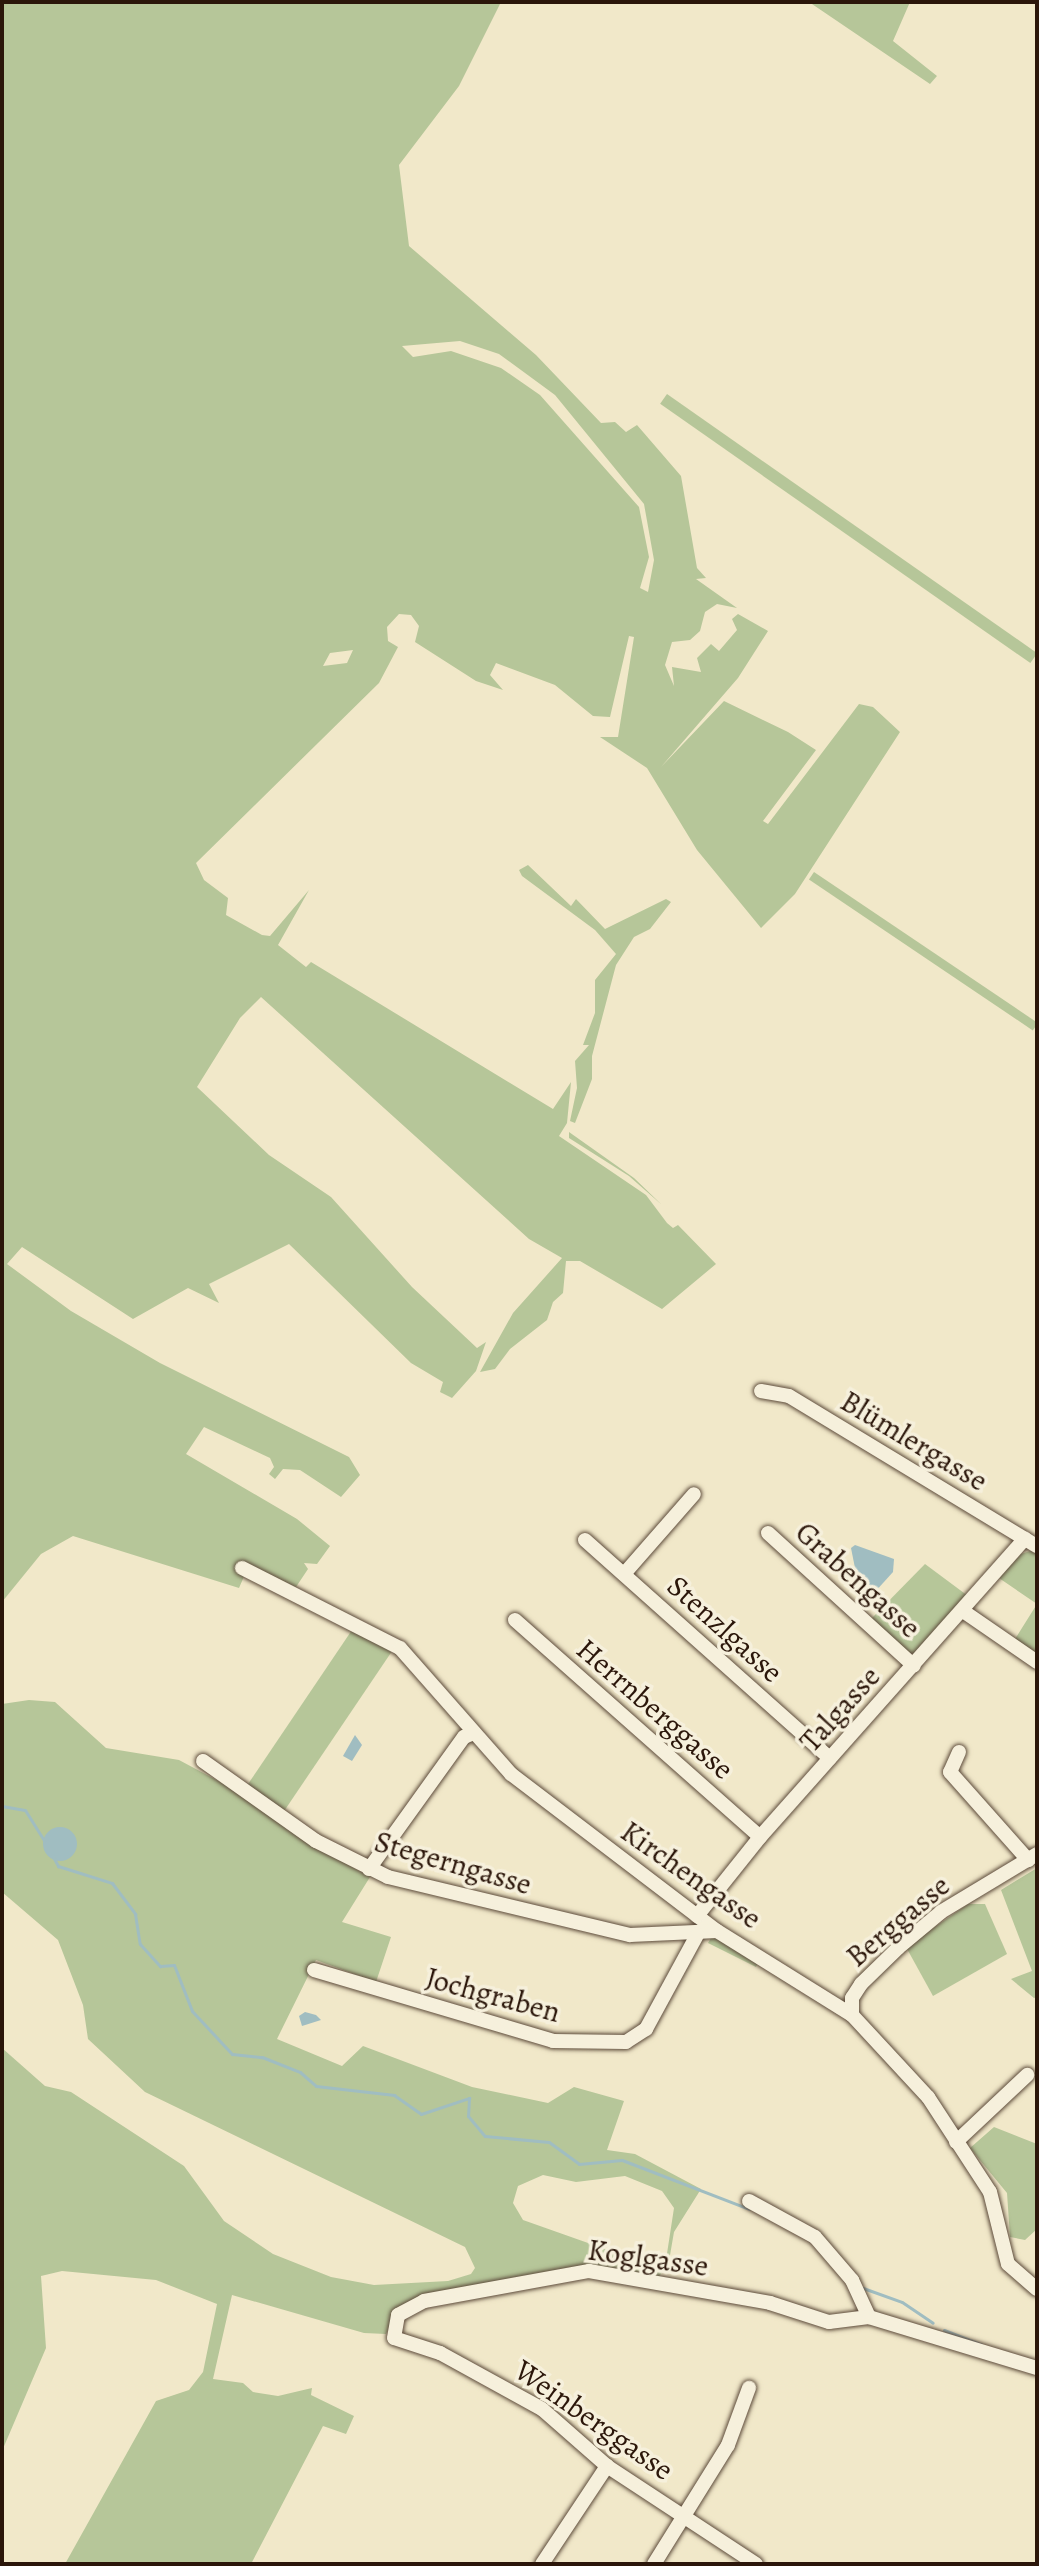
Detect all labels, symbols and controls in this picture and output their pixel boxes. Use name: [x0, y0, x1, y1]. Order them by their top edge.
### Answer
street label: Blümlergasse: [834, 1383, 994, 1499]
street label: Grabengasse: [788, 1514, 928, 1646]
street label: Stenzlgasse: [660, 1568, 790, 1690]
street label: Herrnberggasse: [569, 1631, 741, 1787]
street label: Talgasse: [792, 1659, 888, 1759]
street label: Kirchengasse: [614, 1813, 768, 1937]
street label: Stegerngasse: [370, 1823, 536, 1903]
street label: Berggasse: [839, 1867, 957, 1975]
street label: Jochgraben: [422, 1960, 564, 2030]
street label: Koglgasse: [585, 2232, 711, 2284]
street label: Weinberggasse: [508, 2352, 680, 2488]

